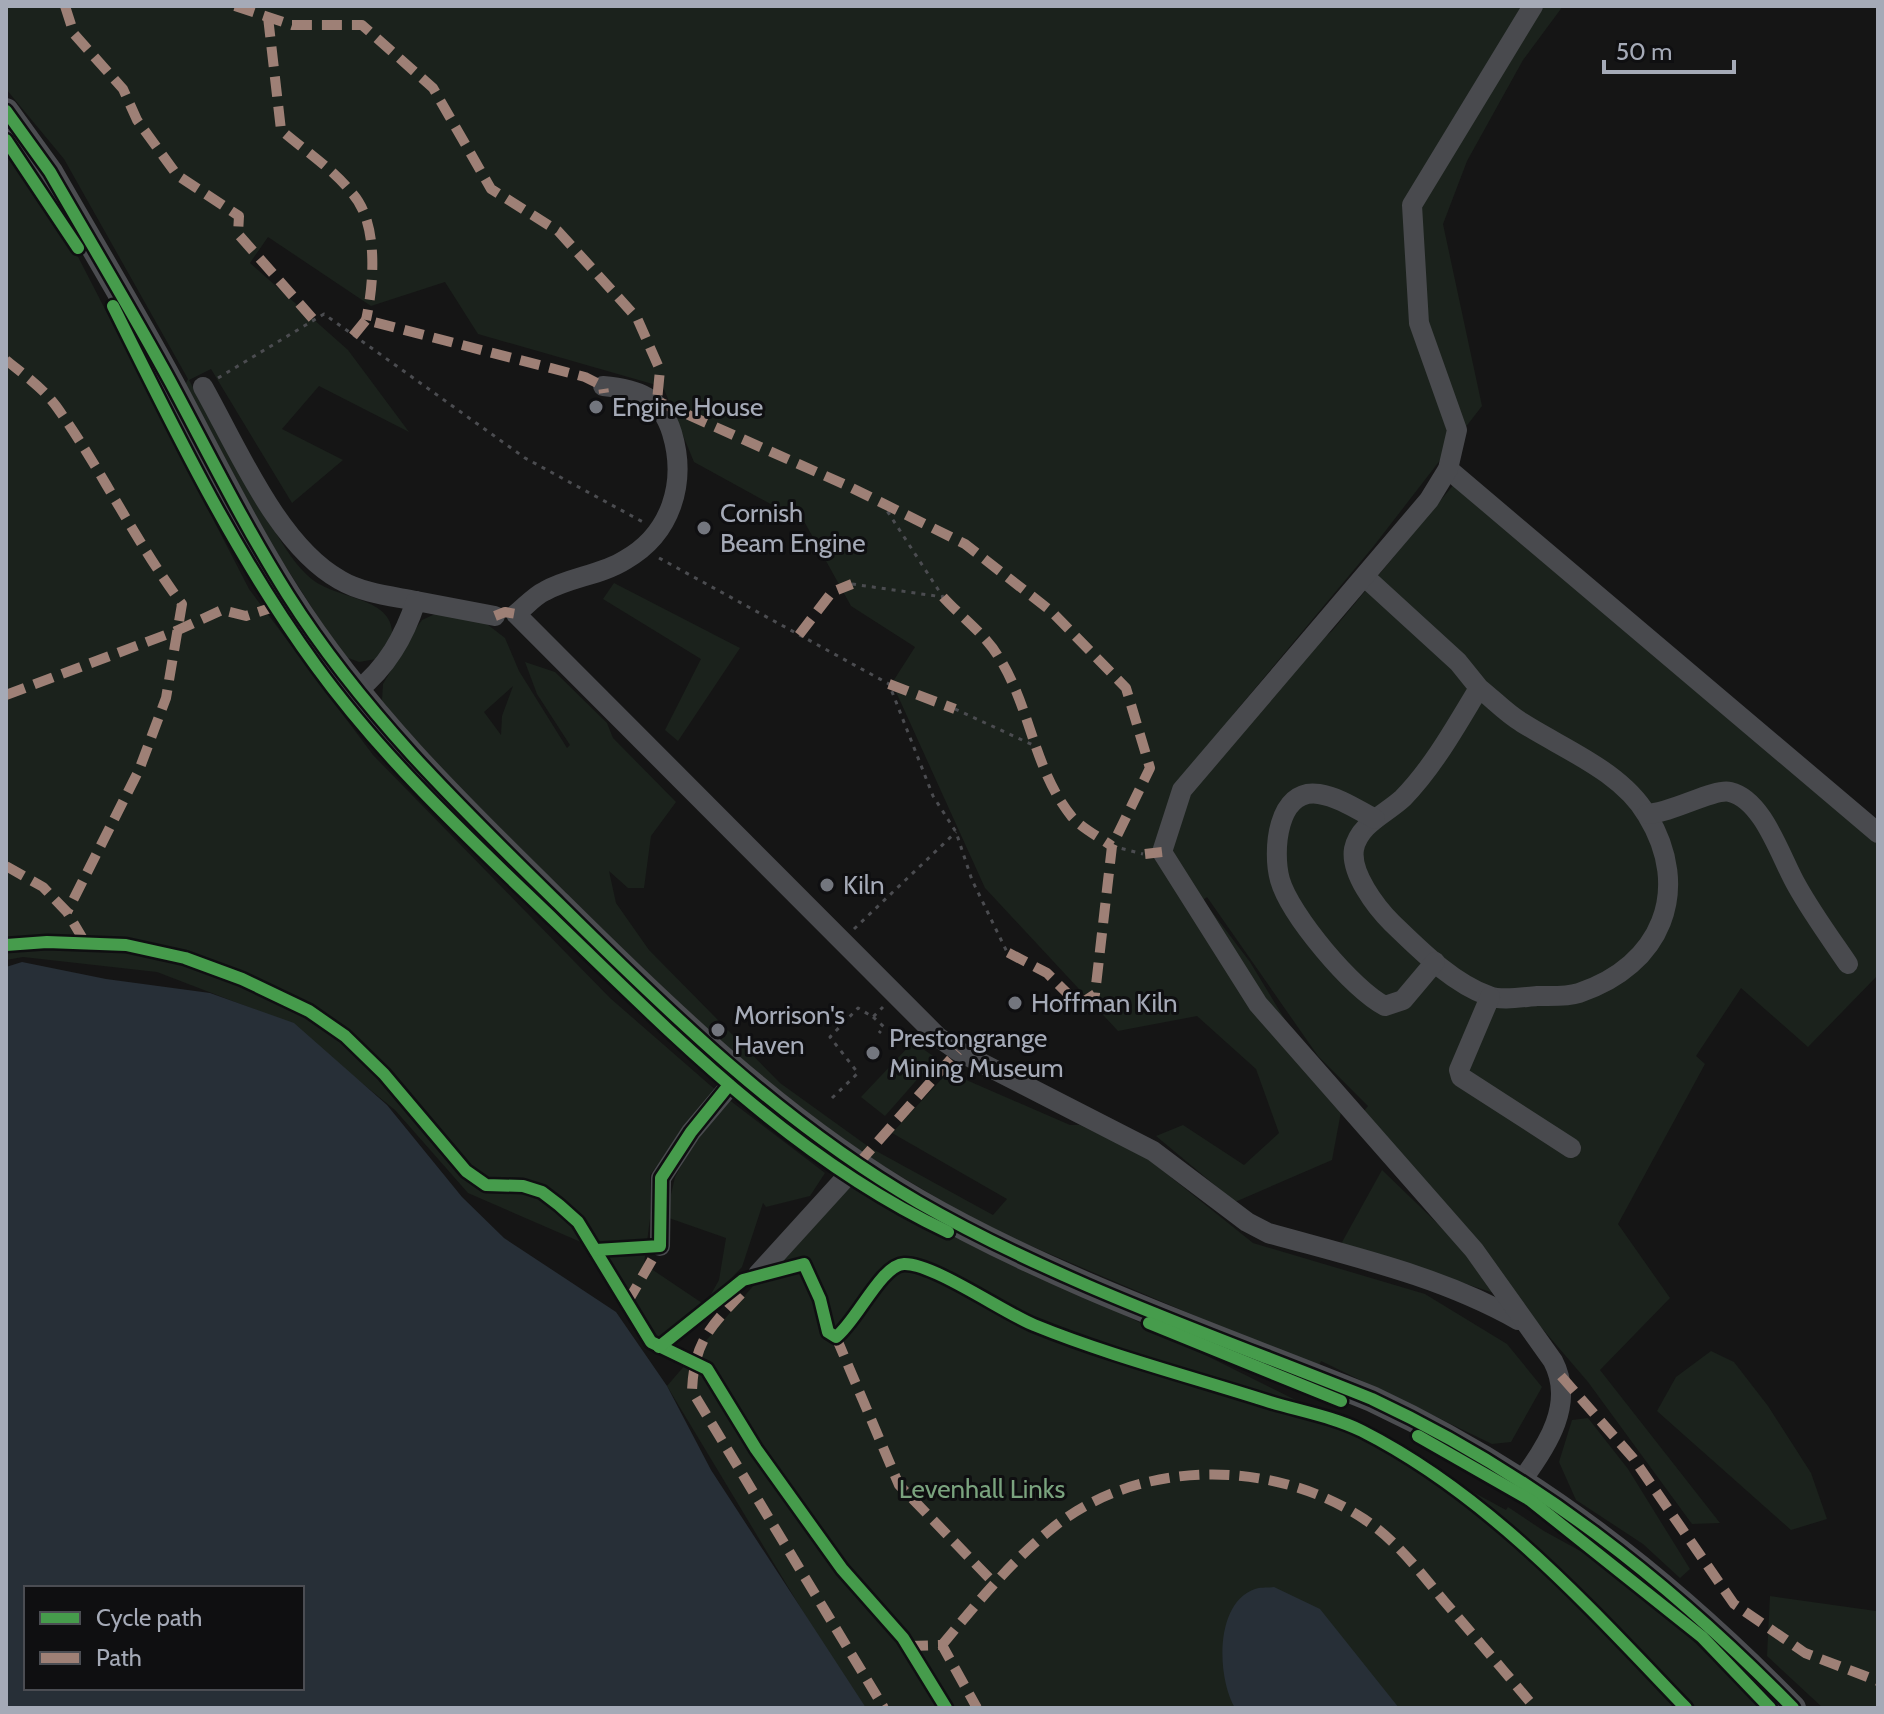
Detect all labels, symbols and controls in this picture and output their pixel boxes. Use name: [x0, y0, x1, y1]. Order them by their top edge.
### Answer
scale bar: [1604, 24, 1734, 74]
text: 50 m: [1616, 37, 1672, 66]
place label: Engine House: [612, 391, 763, 423]
marker: Engine House: [587, 398, 605, 416]
place label: Cornish Beam Engine: [720, 497, 865, 559]
marker: Cornish Beam Engine: [695, 519, 713, 537]
place label: Kiln: [843, 869, 885, 901]
marker: Kiln: [818, 876, 836, 894]
place label: Hoffman Kiln: [1031, 987, 1178, 1019]
marker: Hoffman Kiln: [1006, 994, 1024, 1012]
place label: Morrison's Haven: [734, 999, 845, 1061]
marker: Morrison's Haven: [709, 1021, 727, 1039]
place label: Prestongrange Mining Museum: [889, 1022, 1064, 1084]
marker: Prestongrange Mining Museum: [864, 1044, 882, 1062]
park label: Levenhall Links: [899, 1473, 1066, 1505]
legend: [24, 1586, 304, 1690]
text: Cycle path: [96, 1603, 202, 1632]
text: Path: [96, 1643, 142, 1672]

